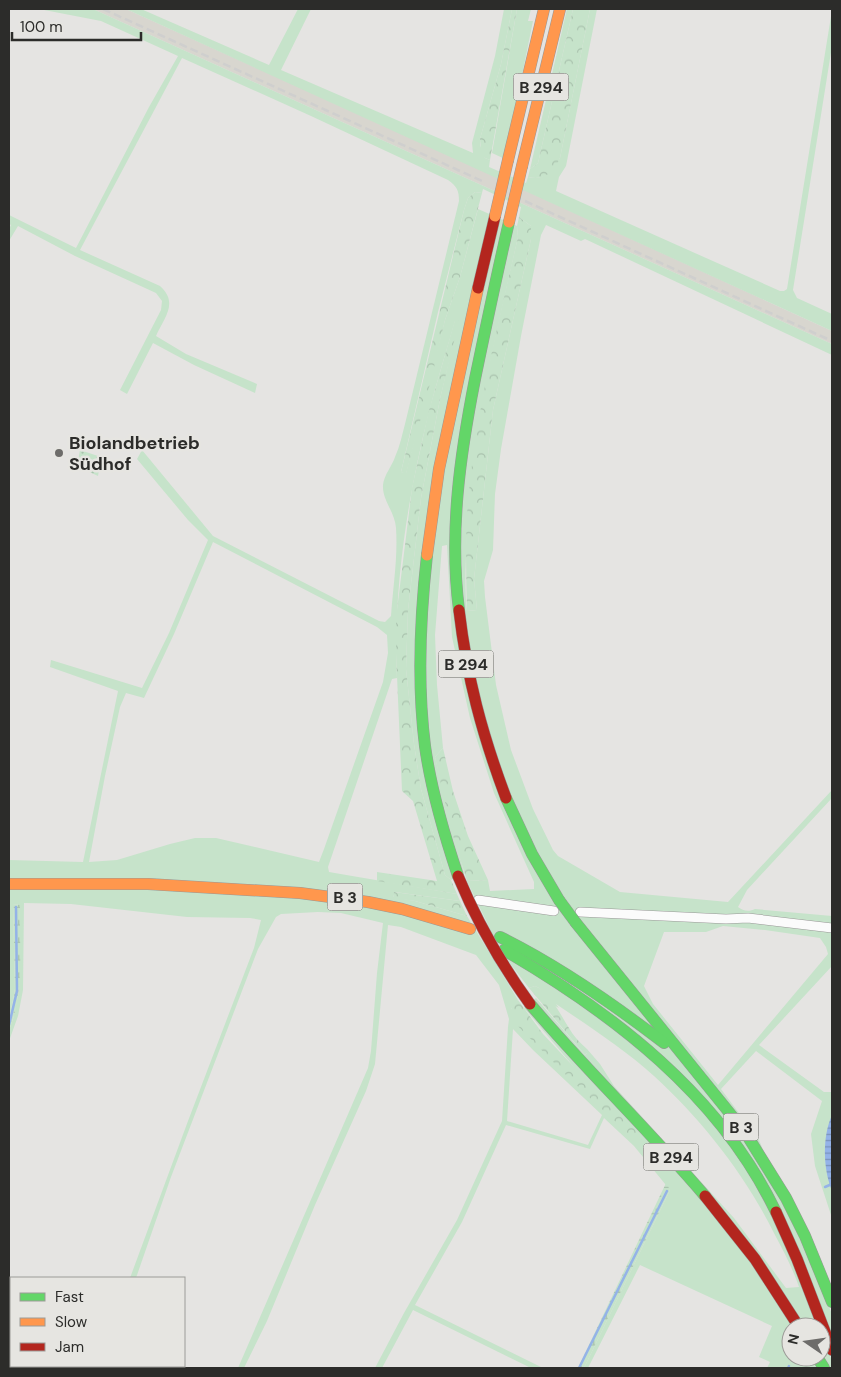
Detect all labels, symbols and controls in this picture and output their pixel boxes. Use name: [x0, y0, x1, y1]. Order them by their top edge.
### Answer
scale bar: [12, 10, 141, 42]
text: 100 m: [20, 17, 63, 37]
road number: B 294: [514, 74, 568, 100]
place label: Biolandbetrieb Südhof: [69, 431, 200, 476]
marker: Biolandbetrieb Südhof: [53, 447, 65, 459]
road number: B 294: [438, 651, 494, 678]
road number: B 3: [328, 884, 362, 910]
road number: B 3: [724, 1114, 758, 1140]
road number: B 294: [644, 1144, 698, 1170]
legend: [10, 1277, 185, 1367]
text: Fast: [55, 1287, 84, 1307]
text: Slow: [55, 1312, 88, 1332]
north arrow: [781, 1317, 831, 1367]
text: N: [783, 1332, 803, 1346]
text: Jam: [55, 1337, 84, 1357]

